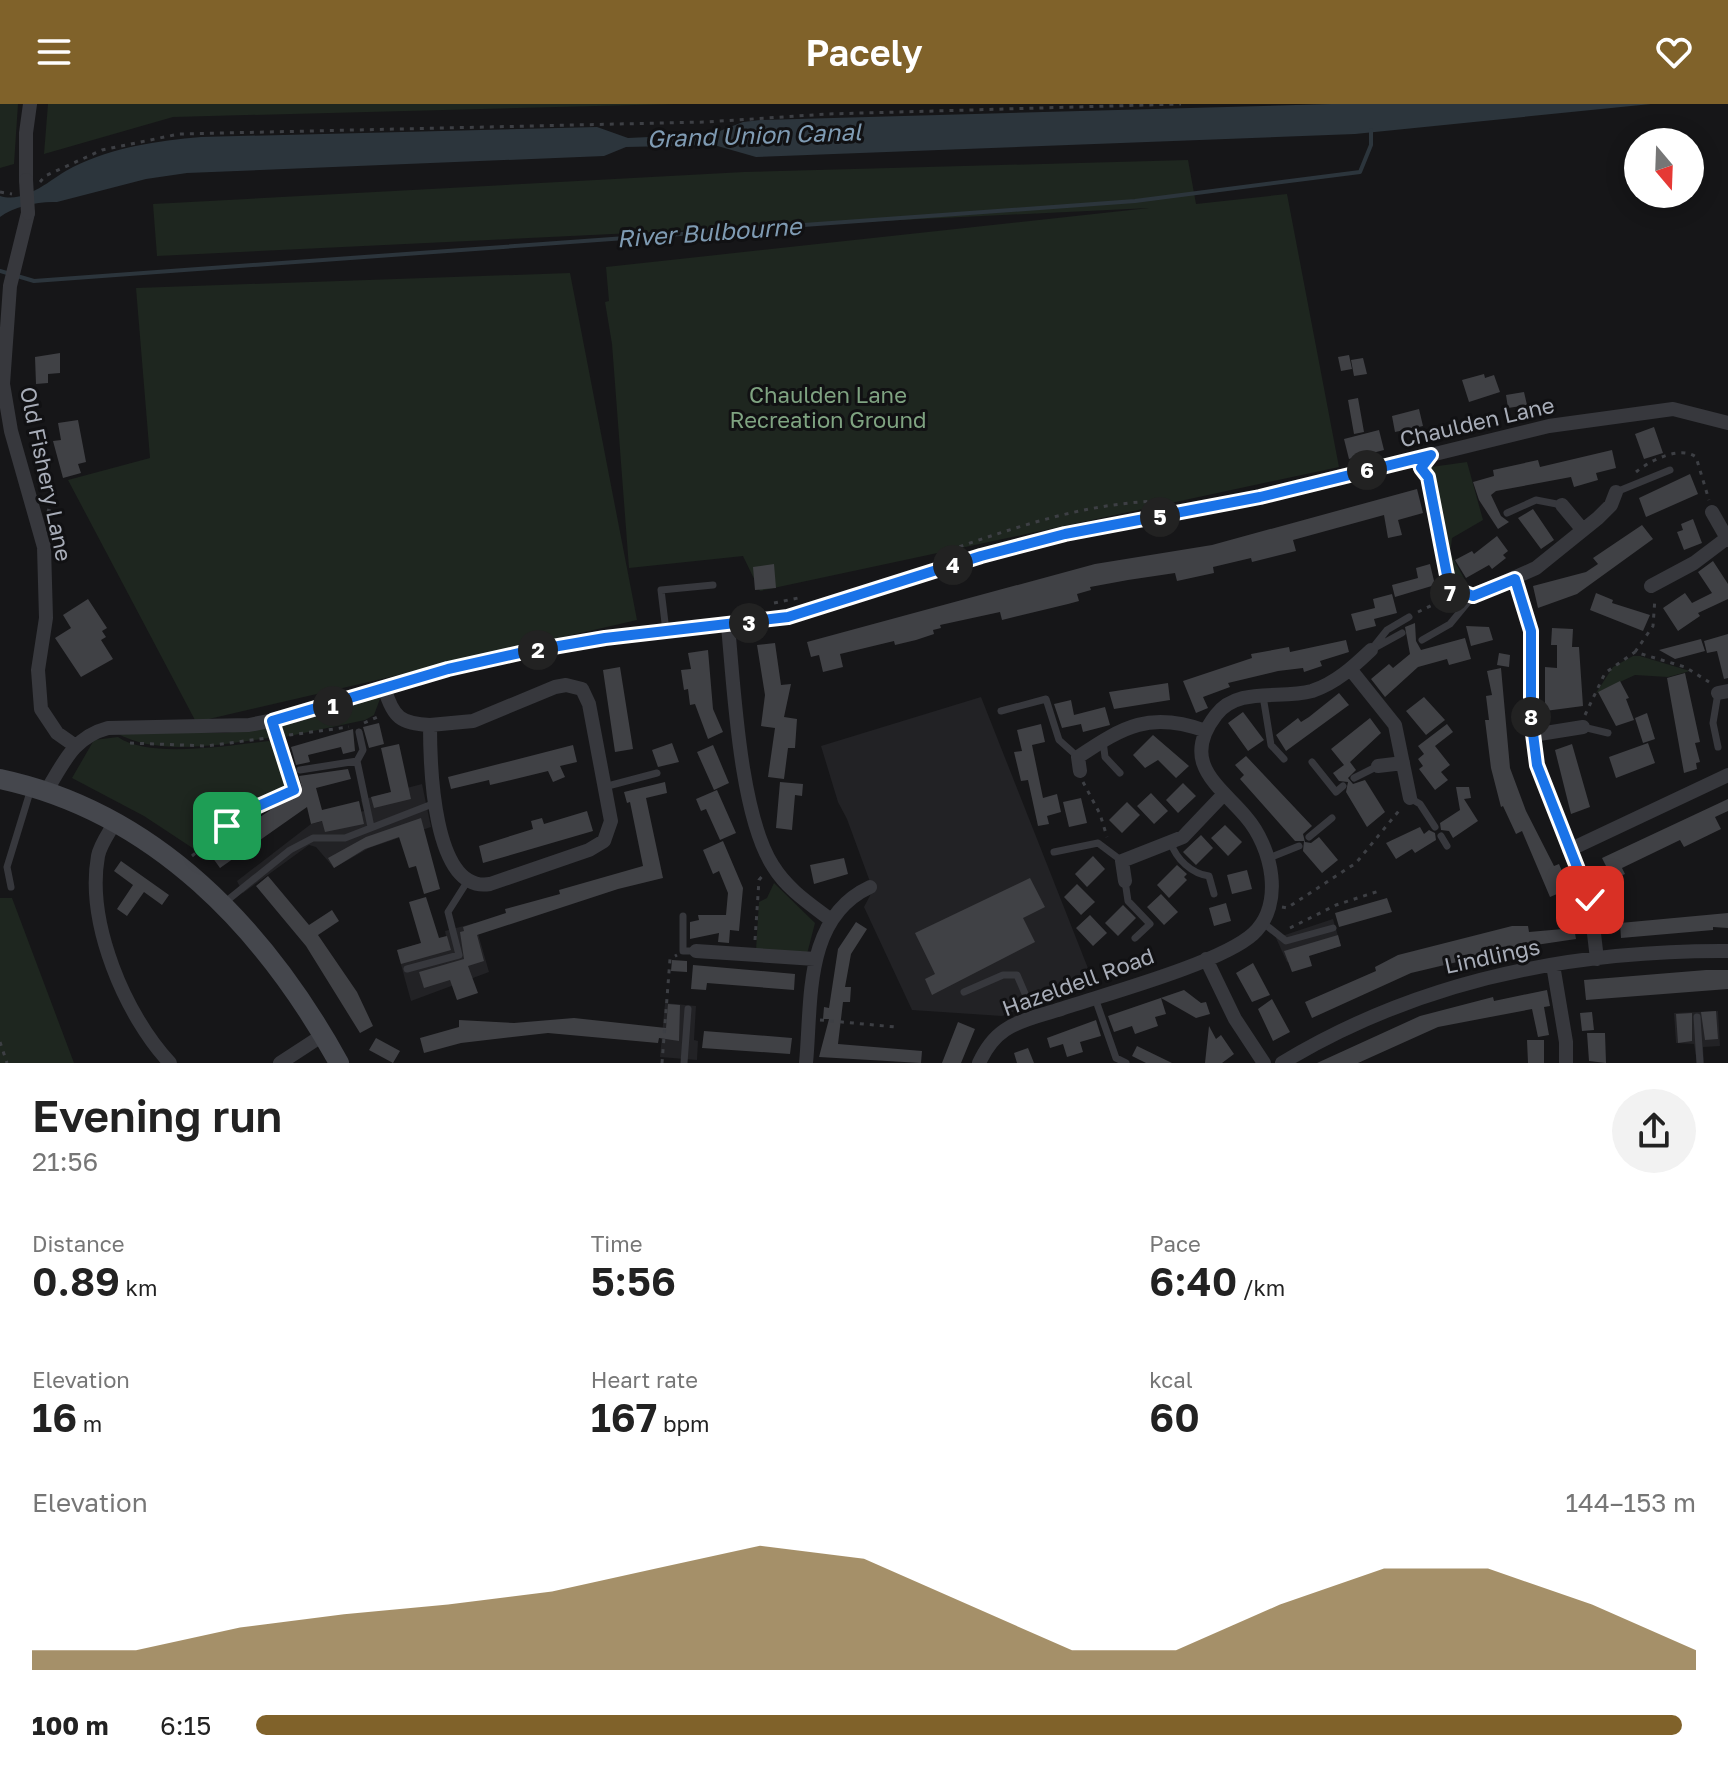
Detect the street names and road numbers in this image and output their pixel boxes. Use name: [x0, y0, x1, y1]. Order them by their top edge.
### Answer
street label: Old Fishery Lane: [15, 384, 78, 564]
street label: Chaulden Lane: [1397, 391, 1557, 452]
street label: Lindlings: [1442, 932, 1542, 979]
street label: Hazeldell Road: [998, 942, 1157, 1022]

